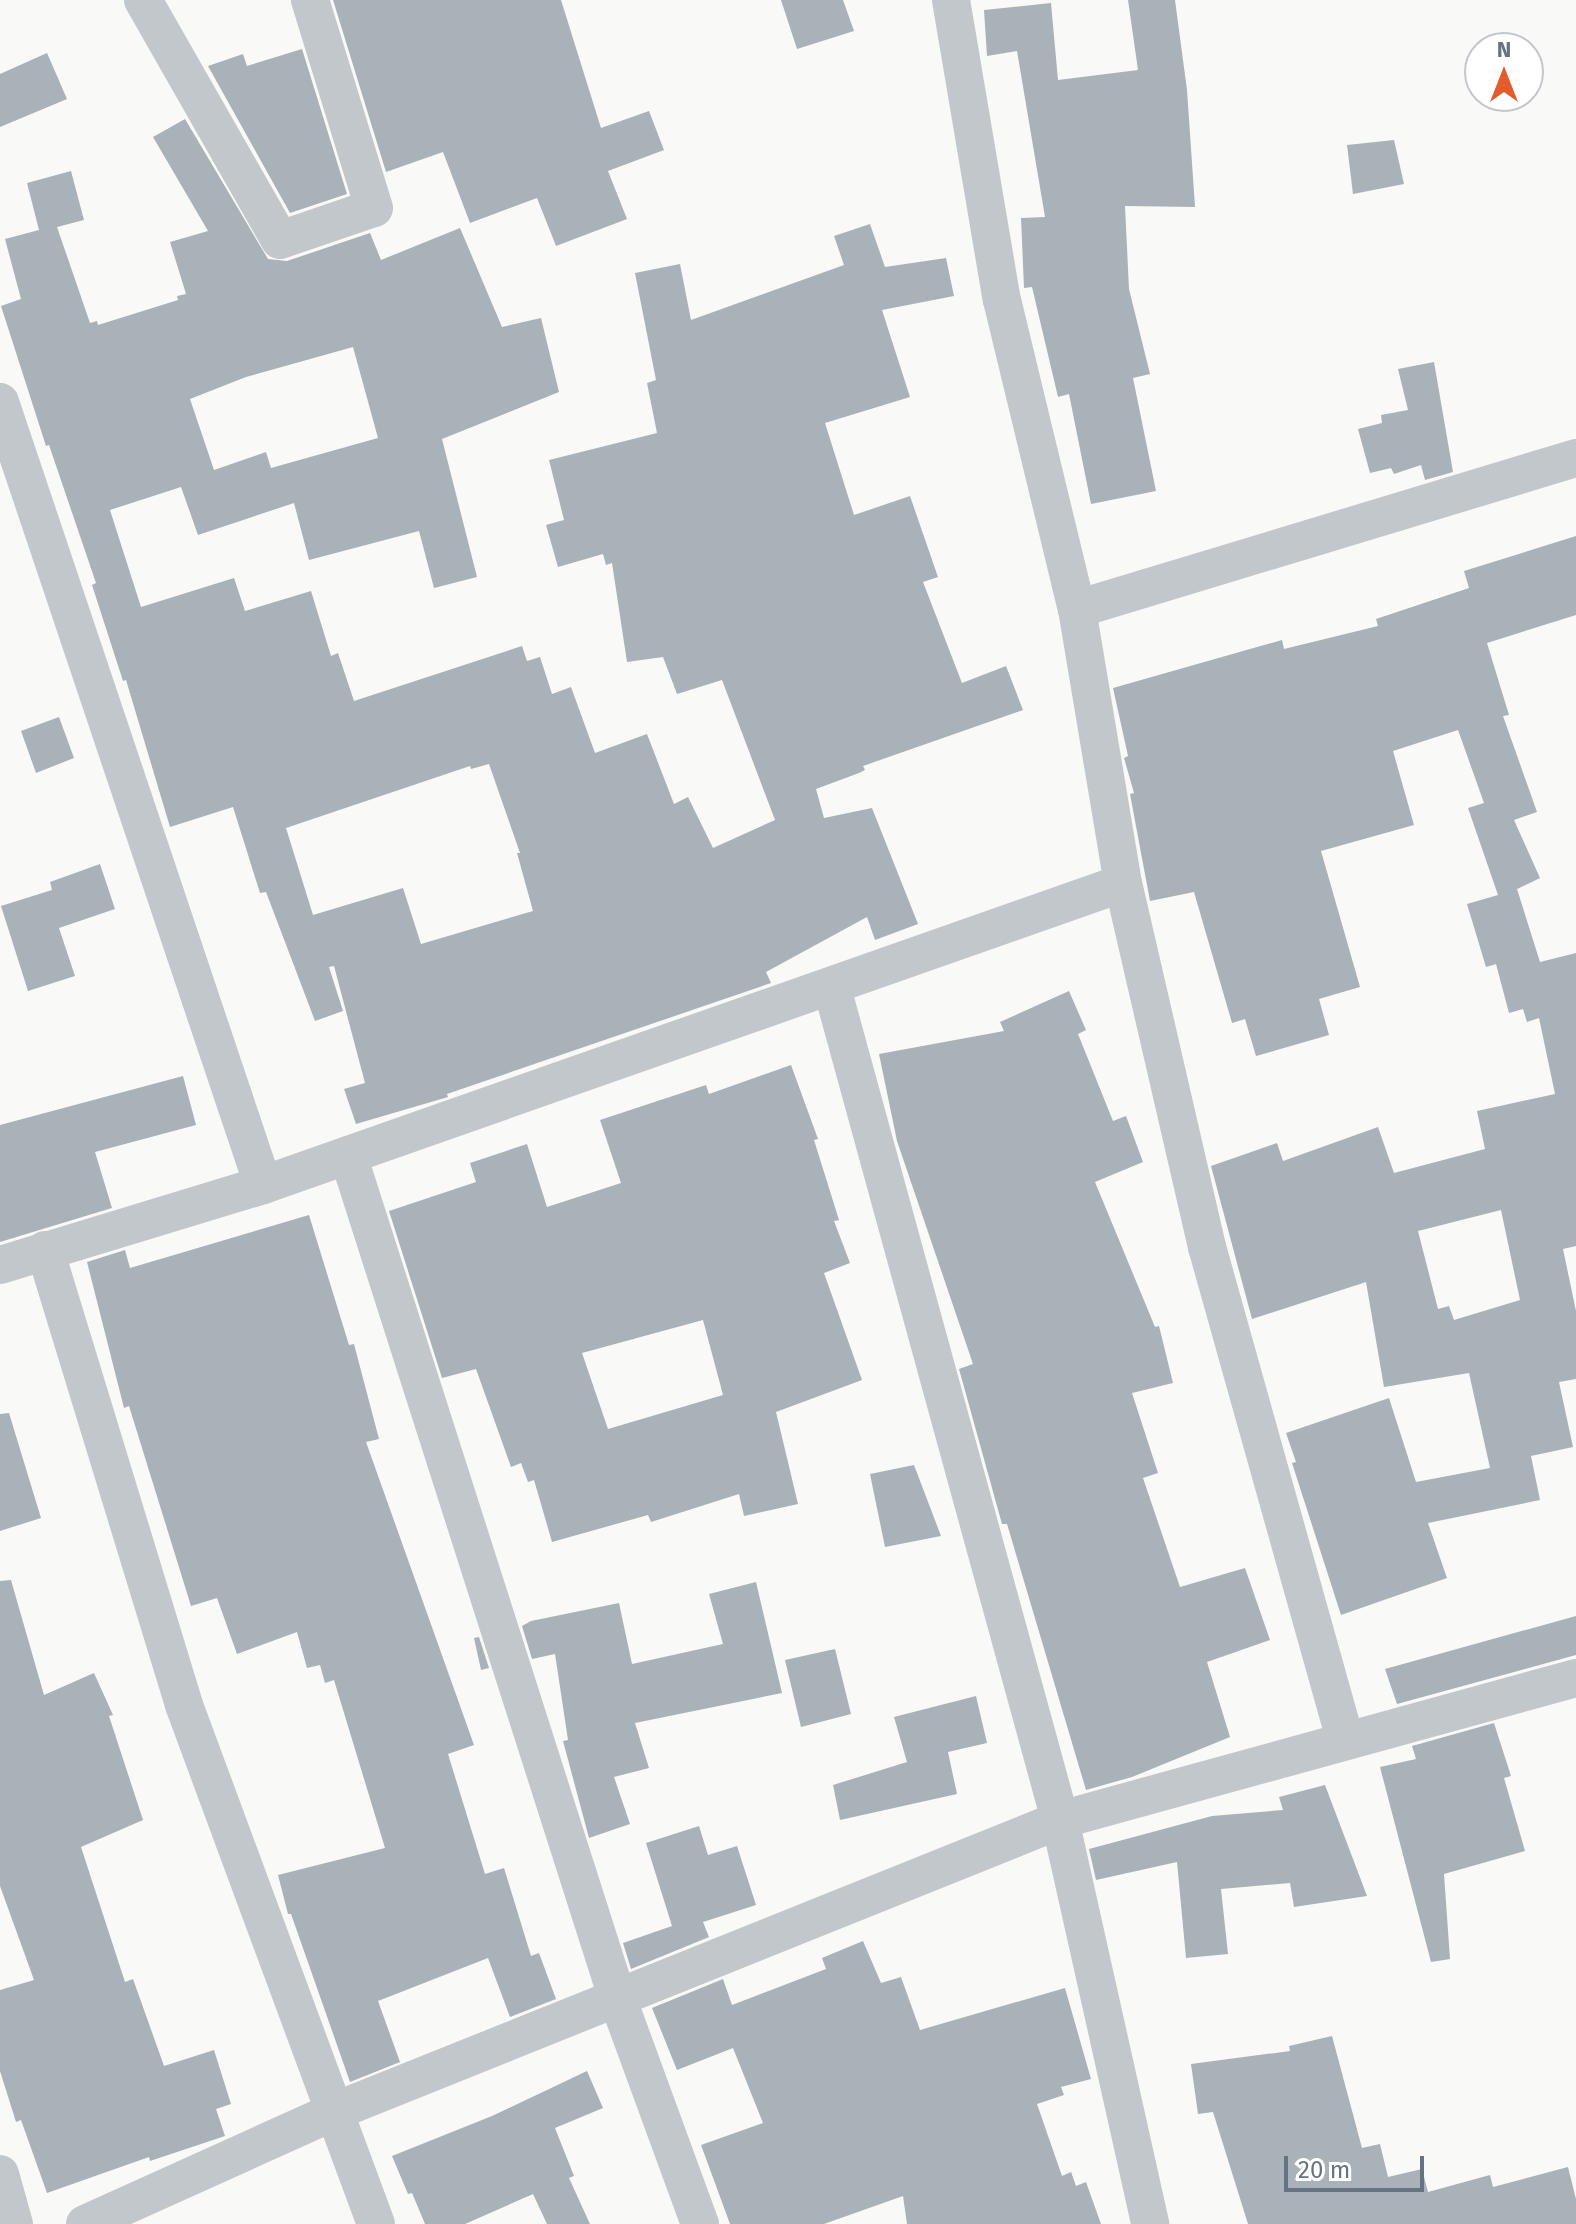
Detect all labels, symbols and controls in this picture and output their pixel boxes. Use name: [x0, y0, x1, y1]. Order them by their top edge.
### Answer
north arrow: [1464, 32, 1544, 112]
text: N: [1497, 36, 1511, 63]
scale bar: [1288, 2140, 1428, 2190]
text: 20 m: [1298, 2156, 1350, 2184]

